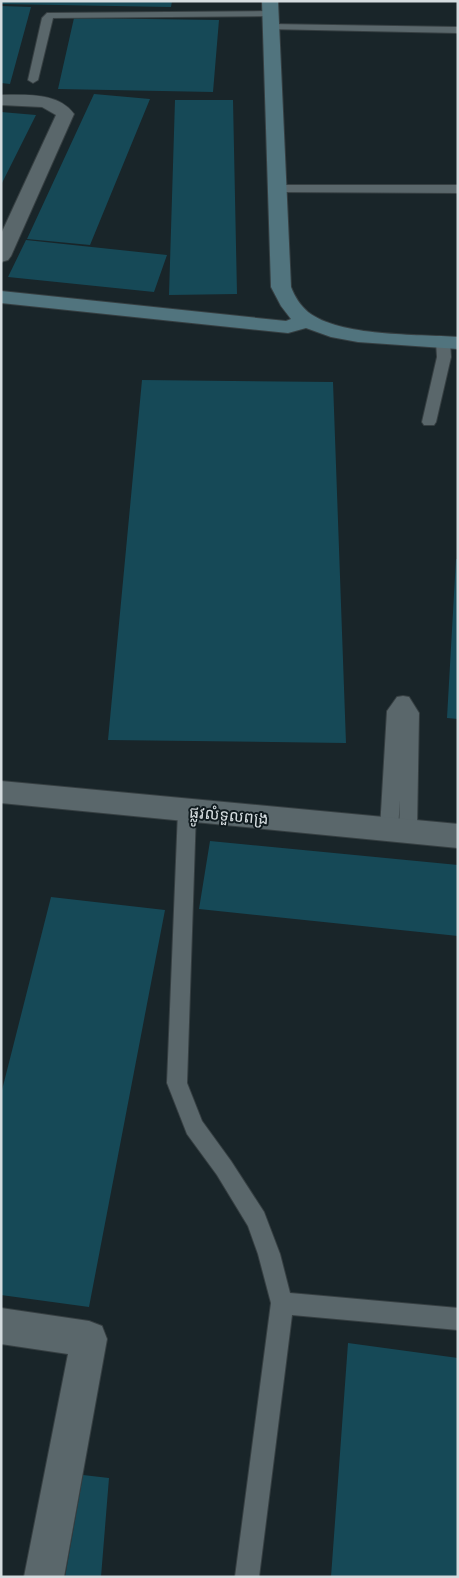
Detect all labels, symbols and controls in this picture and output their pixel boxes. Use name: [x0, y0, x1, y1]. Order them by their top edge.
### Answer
street label: ផ្លូវលំទួលពង្រ: [188, 801, 270, 833]

